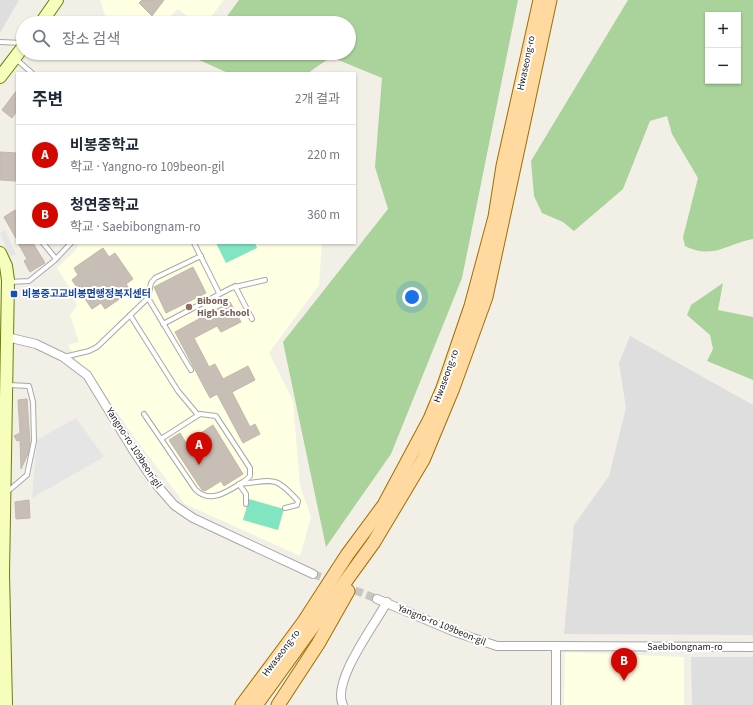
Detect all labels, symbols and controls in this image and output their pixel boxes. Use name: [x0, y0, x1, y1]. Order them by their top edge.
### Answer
map controls: [705, 12, 741, 84]
button: +: [705, 12, 741, 48]
search box: [16, 16, 356, 60]
icon: search: [30, 27, 52, 49]
text: 장소 검색: [62, 29, 120, 50]
street label: Hwaseong-ro: [513, 34, 539, 92]
button: −: [705, 48, 741, 84]
text: 주변: [32, 88, 63, 112]
text: 2개 결과: [295, 90, 340, 108]
text: 비봉중학교: [70, 135, 139, 156]
text: A: [41, 146, 49, 164]
text: 220 m: [307, 146, 340, 164]
text: 학교 · Yangno-ro 109beon-gil: [70, 158, 224, 176]
text: 청연중학교: [70, 195, 139, 216]
text: B: [41, 206, 49, 224]
text: 360 m: [307, 206, 340, 224]
text: 학교 · Saebibongnam-ro: [70, 218, 201, 236]
place label: 비봉중고교비봉면행정복지센터: [22, 287, 151, 301]
your location: [402, 287, 422, 307]
marker: 비봉중고교비봉면행정복지센터: [9, 289, 19, 299]
place label: Bibong High School: [197, 294, 250, 320]
marker: Bibong High School: [184, 302, 194, 312]
street label: Hwaseong-ro: [430, 347, 462, 405]
street label: Yangno-ro 109beon-gil: [102, 404, 166, 492]
pin: A: [186, 432, 212, 465]
street label: Yangno-ro 109beon-gil: [395, 601, 489, 649]
street label: Hwaseong-ro: [259, 627, 303, 679]
street label: Saebibongnam-ro: [647, 640, 723, 654]
pin: B: [611, 648, 637, 681]

